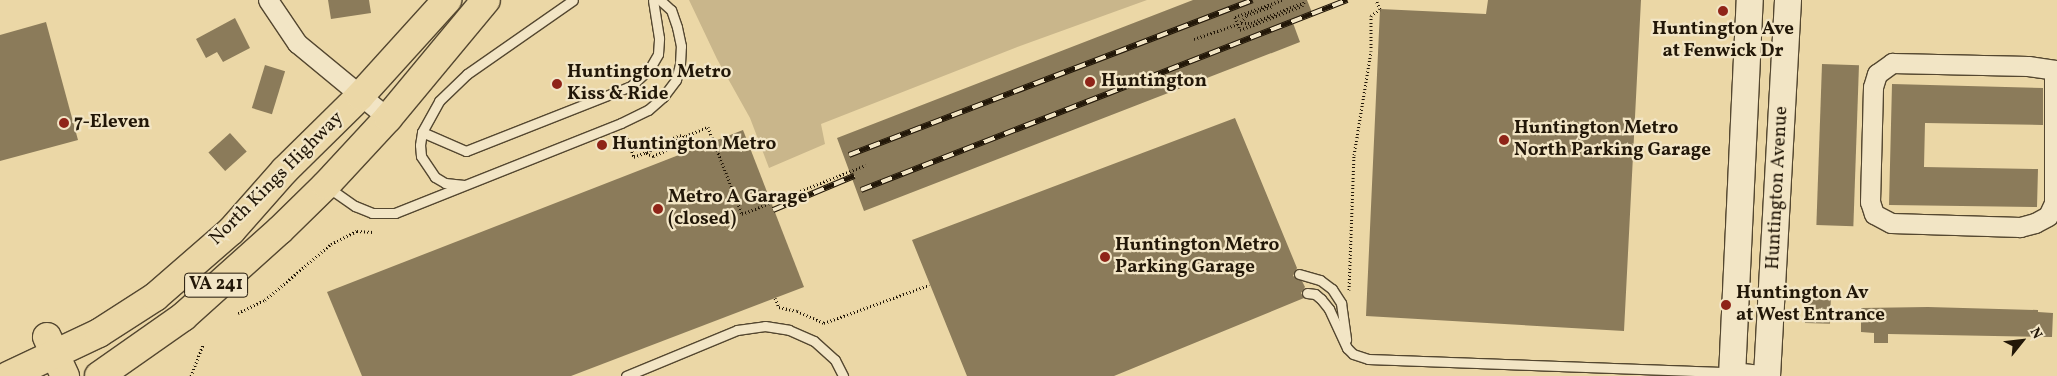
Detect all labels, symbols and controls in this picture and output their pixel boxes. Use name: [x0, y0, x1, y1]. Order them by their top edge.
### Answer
marker: Huntington Ave at Fenwick Dr: [1717, 5, 1729, 17]
place label: Huntington Ave at Fenwick Dr: [1652, 19, 1794, 63]
place label: Huntington Metro Kiss & Ride: [567, 62, 731, 106]
place label: Huntington: [1101, 71, 1207, 93]
marker: Huntington: [1083, 75, 1097, 89]
marker: Huntington Metro Kiss & Ride: [551, 78, 563, 90]
street label: Huntington Avenue: [1762, 106, 1794, 270]
street label: North Kings Highway: [205, 107, 349, 251]
place label: 7-Eleven: [74, 112, 150, 134]
marker: 7-Eleven: [58, 117, 70, 129]
place label: Huntington Metro North Parking Garage: [1514, 118, 1711, 162]
place label: Huntington Metro: [612, 134, 776, 156]
marker: Huntington Metro North Parking Garage: [1498, 134, 1510, 146]
marker: Huntington Metro: [596, 139, 608, 151]
place label: Metro A Garage (closed): [668, 187, 807, 231]
marker: Metro A Garage (closed): [652, 203, 664, 215]
place label: Huntington Metro Parking Garage: [1115, 235, 1279, 279]
marker: Huntington Metro Parking Garage: [1099, 251, 1111, 263]
road number: VA 241: [184, 270, 248, 300]
place label: Huntington Av at West Entrance: [1736, 283, 1885, 327]
marker: Huntington Av at West Entrance: [1720, 299, 1732, 311]
north arrow: [1997, 316, 2047, 366]
text: N: [2025, 324, 2046, 343]

